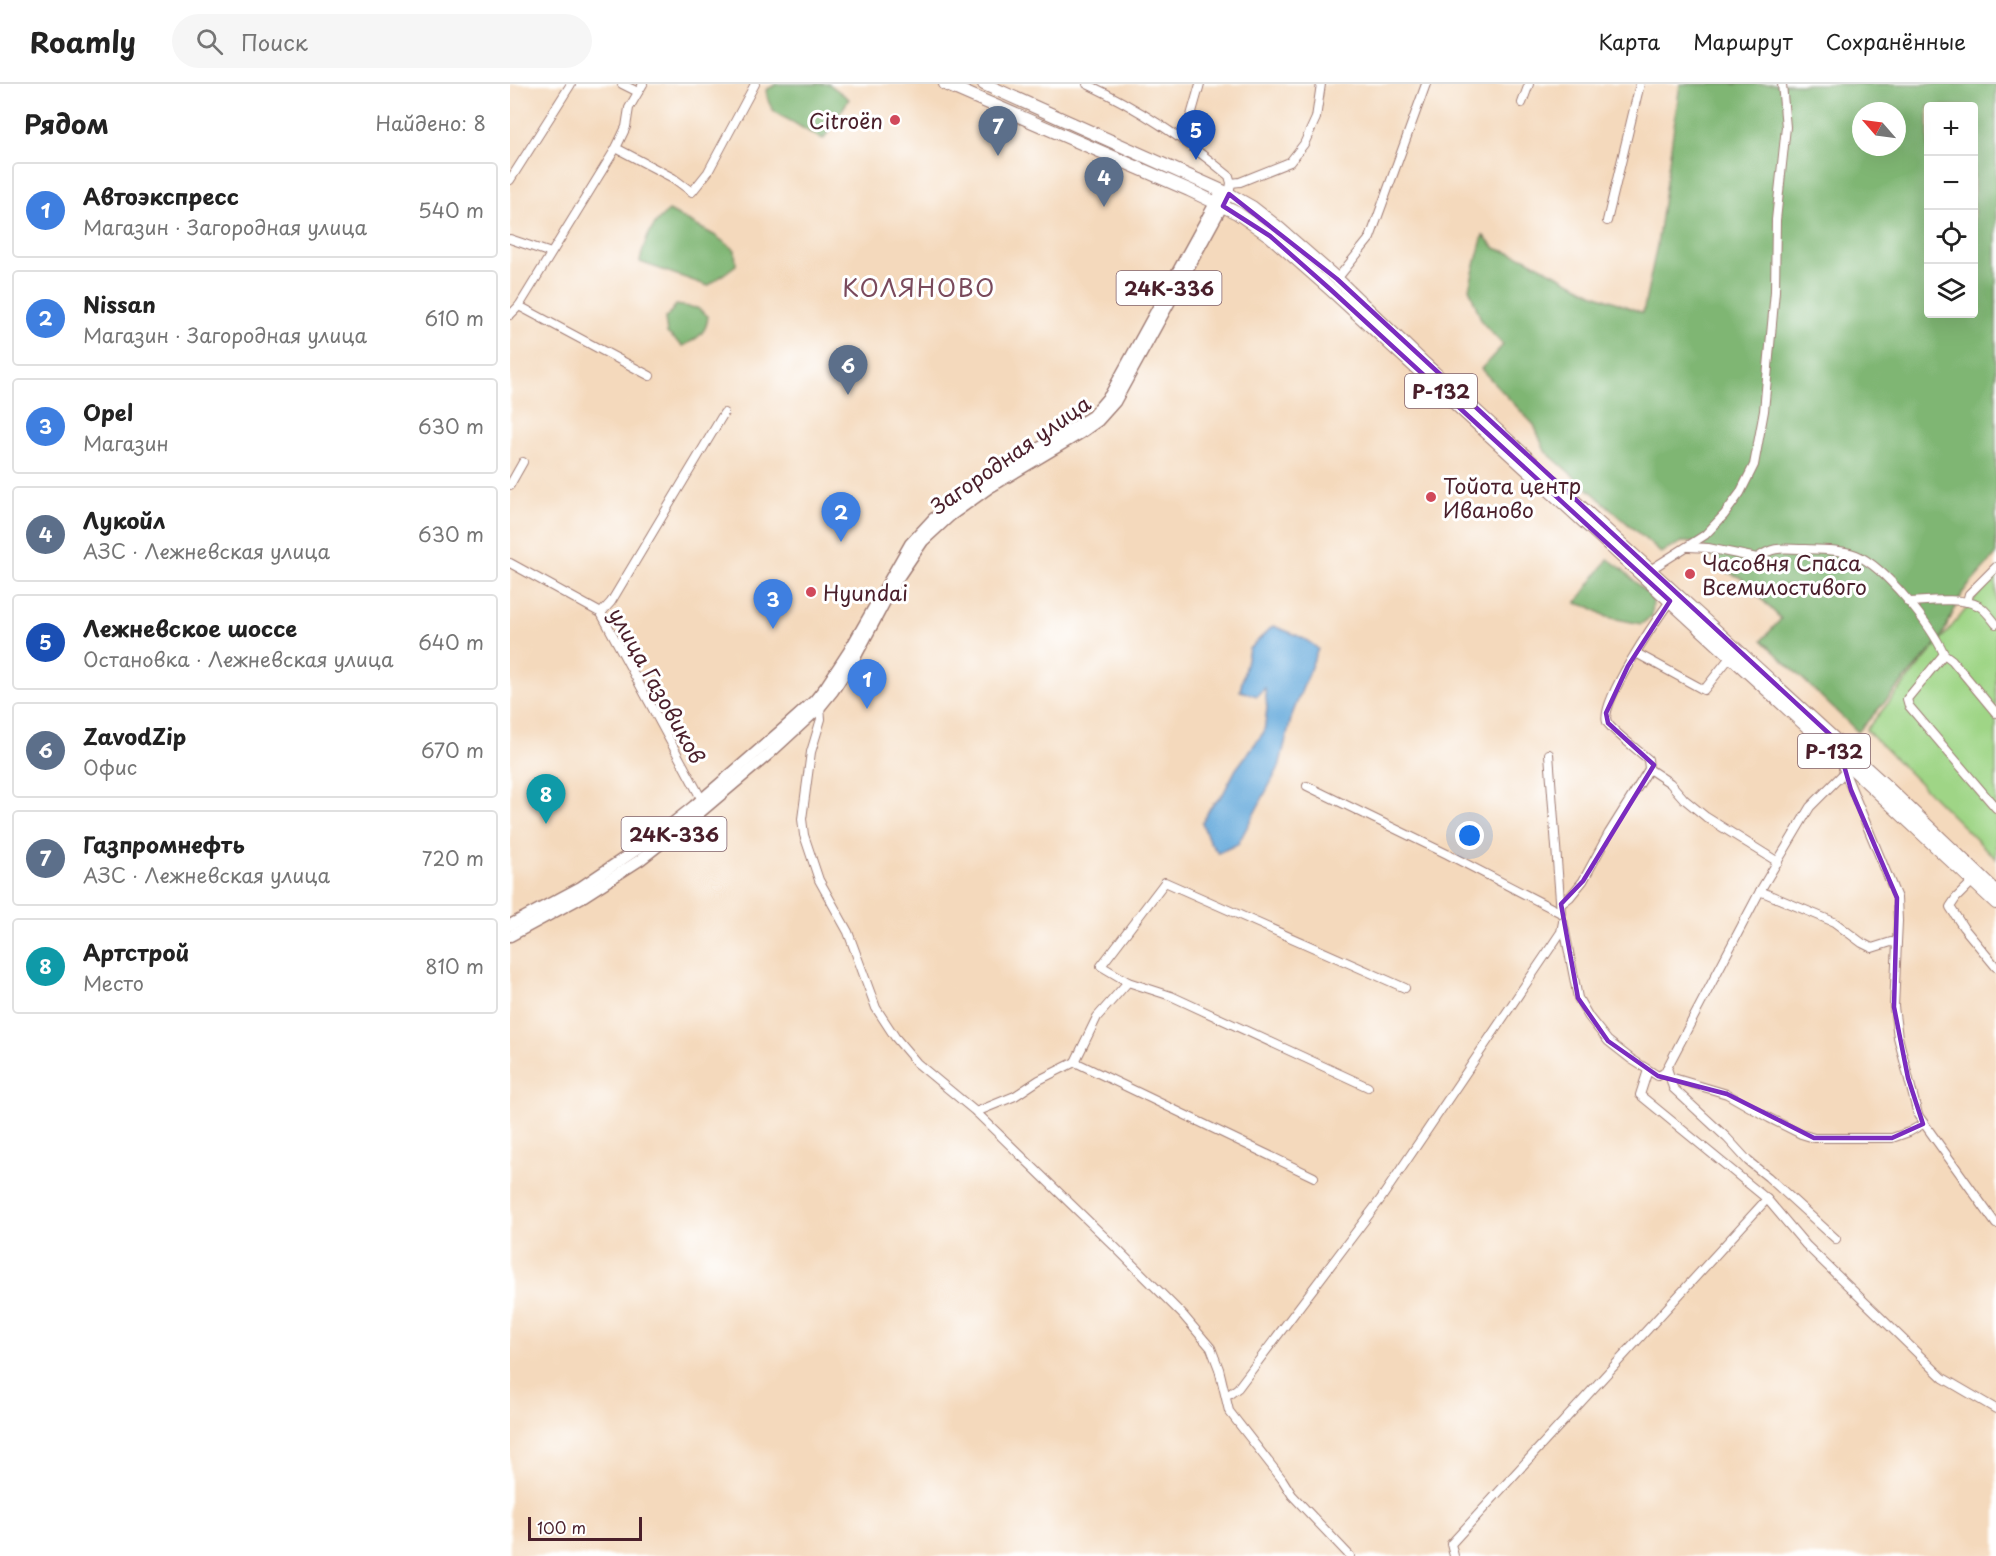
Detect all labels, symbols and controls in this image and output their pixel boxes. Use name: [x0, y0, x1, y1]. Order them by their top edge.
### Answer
search box: [172, 14, 592, 68]
text: Roamly: [30, 20, 136, 63]
icon: search: [193, 25, 226, 58]
text: Поиск: [241, 25, 308, 58]
text: Карта: [1599, 25, 1660, 57]
text: Маршрут: [1693, 25, 1793, 57]
text: Сохранённые: [1826, 25, 1966, 57]
north arrow: [1852, 102, 1906, 156]
map controls: [1924, 102, 1978, 318]
button: +: [1924, 102, 1978, 156]
text: Рядом: [24, 104, 109, 143]
place label: Citroën: [809, 104, 883, 136]
pin: 7: [978, 106, 1018, 156]
text: Найдено: 8: [376, 108, 486, 138]
pin: 5: [1176, 110, 1216, 160]
marker: Citroën: [888, 113, 902, 127]
button: −: [1924, 156, 1978, 210]
pin: 4: [1084, 158, 1124, 207]
text: Автоэкспресс: [83, 179, 239, 212]
text: 1: [41, 195, 50, 225]
text: 540 m: [418, 195, 484, 225]
button: locate: [1924, 210, 1978, 264]
text: Магазин · Загородная улица: [83, 212, 367, 242]
button: layers: [1924, 264, 1978, 318]
district label: КОЛЯНОВО: [842, 269, 996, 305]
road number: 24К-336: [1116, 271, 1222, 305]
text: Nissan: [83, 287, 156, 320]
text: 2: [38, 303, 53, 333]
text: 610 m: [424, 303, 484, 333]
text: Магазин · Загородная улица: [83, 320, 367, 350]
pin: 6: [828, 346, 868, 395]
road number: Р-132: [1405, 374, 1477, 408]
street label: Загородная улица: [923, 386, 1097, 521]
text: Opel: [83, 395, 133, 428]
text: 3: [39, 411, 52, 441]
text: 630 m: [418, 411, 484, 441]
text: Магазин: [83, 428, 169, 458]
place label: Тойота центр Иваново: [1443, 469, 1581, 525]
marker: Тойота центр Иваново: [1424, 490, 1438, 504]
pin: 2: [822, 492, 860, 542]
text: Лукойл: [83, 503, 166, 536]
text: 4: [39, 519, 52, 549]
text: 630 m: [418, 519, 484, 549]
text: АЗС · Лежневская улица: [83, 536, 330, 566]
place label: Часовня Спаса Всемилостивого: [1702, 546, 1867, 602]
marker: Часовня Спаса Всемилостивого: [1683, 567, 1697, 581]
place label: Hyundai: [823, 576, 908, 608]
pin: 3: [754, 580, 792, 629]
marker: Hyundai: [804, 585, 818, 599]
street label: улица Газовиков: [602, 601, 714, 769]
text: Лежневское шоссе: [83, 611, 297, 644]
text: 5: [39, 627, 52, 657]
text: 640 m: [418, 627, 484, 657]
text: Остановка · Лежневская улица: [83, 644, 394, 674]
pin: 1: [848, 660, 886, 709]
text: ZavodZip: [83, 719, 186, 752]
road number: Р-132: [1798, 734, 1870, 768]
text: 6: [38, 735, 53, 765]
text: 670 m: [421, 735, 484, 765]
text: Офис: [83, 752, 137, 782]
pin: 8: [526, 774, 566, 824]
road number: 24К-336: [622, 817, 726, 851]
your location: [1455, 821, 1484, 850]
text: Газпромнефть: [83, 827, 245, 860]
text: 7: [40, 843, 51, 873]
text: 720 m: [422, 843, 484, 873]
text: АЗС · Лежневская улица: [83, 860, 330, 890]
text: Артстрой: [83, 935, 189, 968]
text: 8: [39, 951, 52, 981]
text: 810 m: [425, 951, 484, 981]
text: Место: [83, 968, 144, 998]
scale bar: [528, 1514, 642, 1542]
text: 100 m: [537, 1515, 586, 1539]

